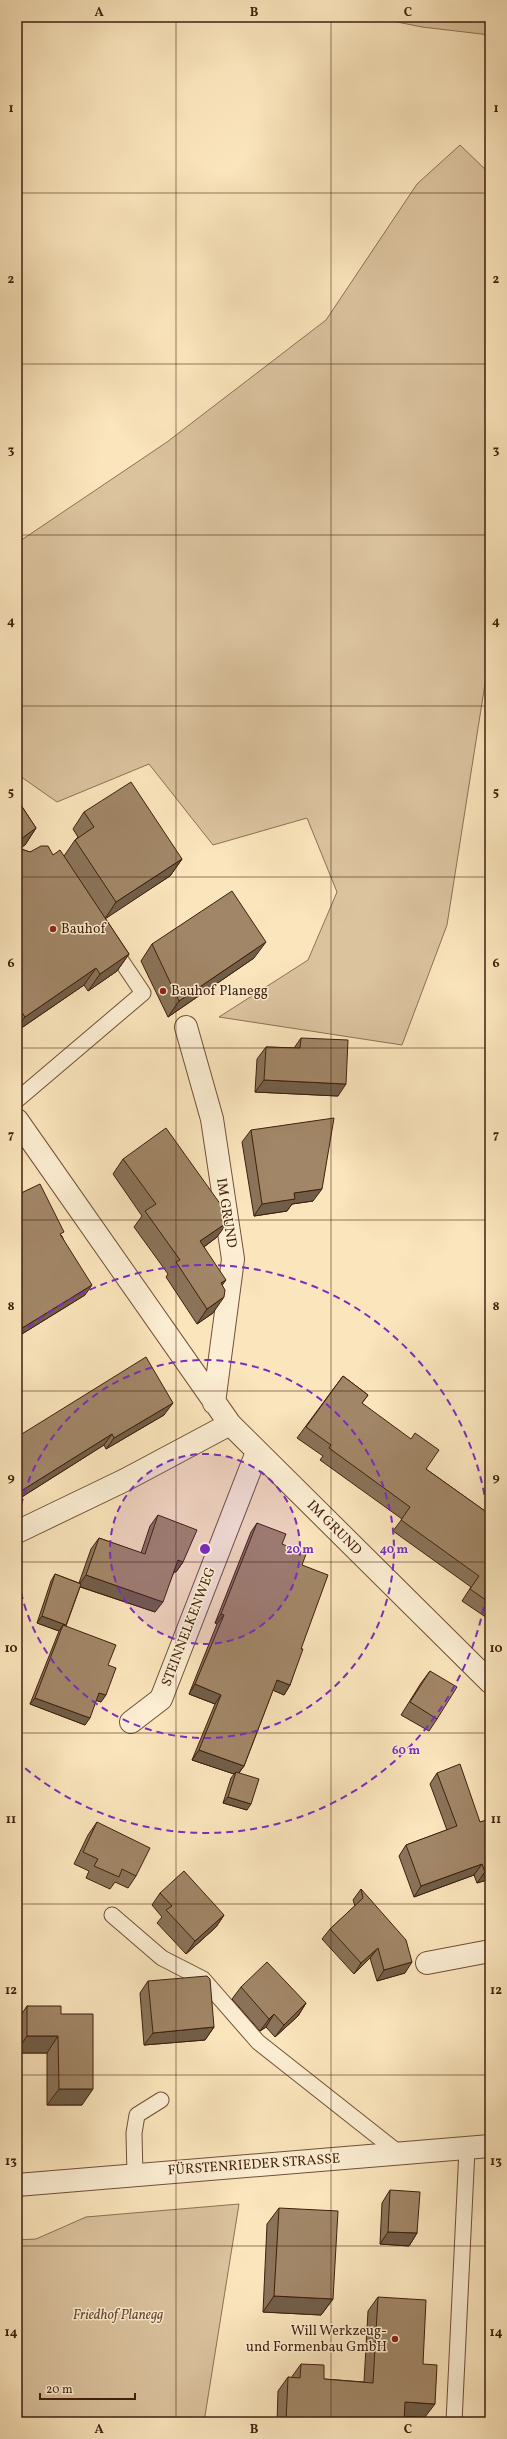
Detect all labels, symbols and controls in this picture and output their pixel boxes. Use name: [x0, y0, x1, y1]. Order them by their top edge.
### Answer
text: A: [94, 4, 104, 22]
text: B: [250, 4, 259, 22]
text: C: [404, 4, 412, 22]
text: 1: [8, 100, 14, 118]
text: 1: [493, 100, 499, 118]
text: 2: [8, 271, 15, 289]
text: 2: [493, 271, 500, 289]
text: 3: [8, 442, 15, 460]
text: 3: [493, 442, 500, 460]
text: 4: [7, 613, 15, 631]
text: 4: [492, 613, 500, 631]
text: 5: [8, 784, 14, 802]
text: 5: [493, 784, 499, 802]
place label: Bauhof: [61, 920, 106, 939]
marker: Bauhof: [48, 924, 58, 934]
text: 6: [7, 955, 15, 973]
text: 6: [492, 955, 500, 973]
place label: Bauhof Planegg: [171, 982, 268, 1001]
marker: Bauhof Planegg: [158, 986, 168, 996]
text: 7: [8, 1127, 14, 1145]
text: 7: [493, 1127, 499, 1145]
street label: IM GRUND: [211, 1177, 241, 1249]
text: 8: [7, 1298, 15, 1316]
text: 8: [492, 1298, 500, 1316]
text: 9: [7, 1469, 15, 1487]
text: 9: [492, 1469, 500, 1487]
street label: IM GRUND: [302, 1496, 366, 1560]
centre of rings: [198, 1542, 212, 1556]
text: 20 m: [286, 1542, 314, 1558]
text: 40 m: [380, 1542, 409, 1558]
street label: STEINNELKENWEG: [157, 1565, 221, 1689]
text: 10: [4, 1640, 18, 1658]
text: 10: [489, 1640, 503, 1658]
text: 60 m: [392, 1743, 420, 1759]
text: 11: [6, 1811, 16, 1829]
text: 11: [491, 1811, 501, 1829]
text: 12: [5, 1982, 17, 2000]
text: 12: [490, 1982, 502, 2000]
street label: FÜRSTENRIEDER STRASSE: [167, 2149, 341, 2181]
text: 13: [5, 2153, 17, 2171]
text: 13: [490, 2153, 502, 2171]
park label: Friedhof Planegg: [73, 2306, 163, 2325]
place label: Will Werkzeug- und Formenbau GmbH: [246, 2322, 387, 2357]
text: 14: [4, 2324, 18, 2342]
text: 14: [489, 2324, 503, 2342]
marker: Will Werkzeug- und Formenbau GmbH: [390, 2334, 400, 2344]
scale bar: [40, 2375, 135, 2401]
text: 20 m: [46, 2382, 73, 2398]
text: A: [94, 2421, 104, 2439]
text: B: [250, 2421, 259, 2439]
text: C: [404, 2421, 412, 2439]

